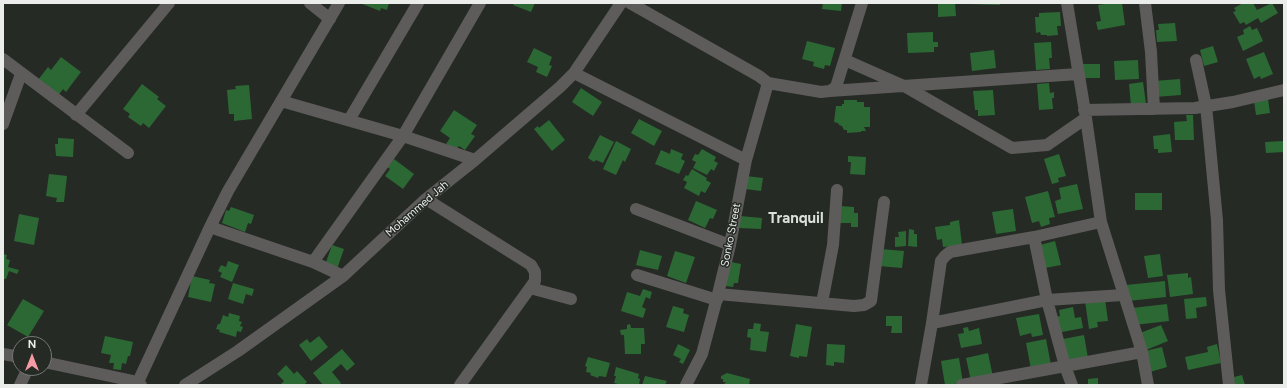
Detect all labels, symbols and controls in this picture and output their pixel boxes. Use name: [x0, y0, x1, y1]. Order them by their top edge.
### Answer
street label: Mohammed Jah: [383, 178, 451, 240]
street label: Sonko Street: [718, 202, 744, 268]
district label: Tranquil: [768, 210, 824, 228]
north arrow: [12, 336, 52, 376]
text: N: [28, 338, 36, 351]

